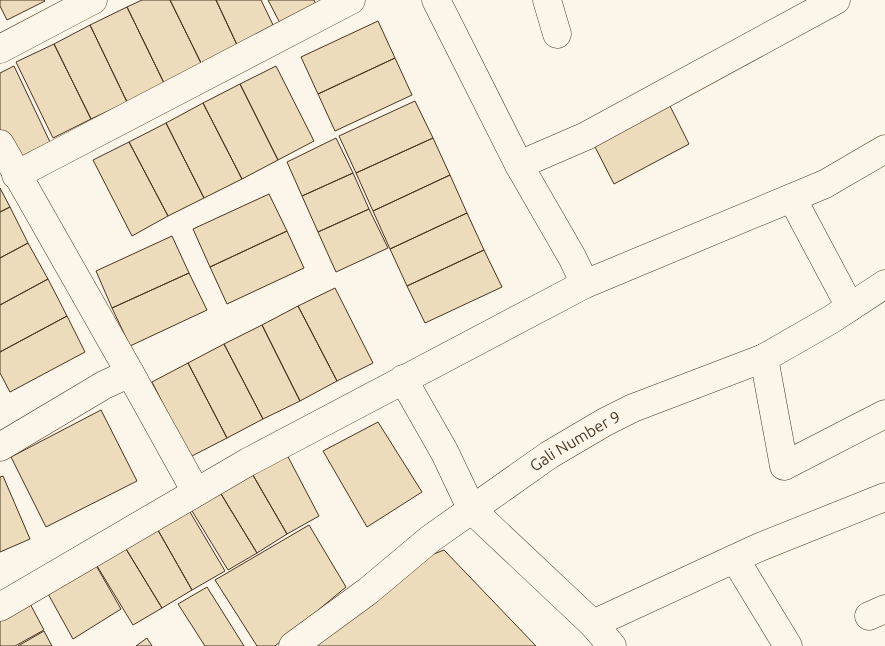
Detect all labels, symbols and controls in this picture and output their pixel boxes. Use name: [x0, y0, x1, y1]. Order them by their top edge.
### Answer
street label: Gali Number 9: [526, 407, 623, 475]

